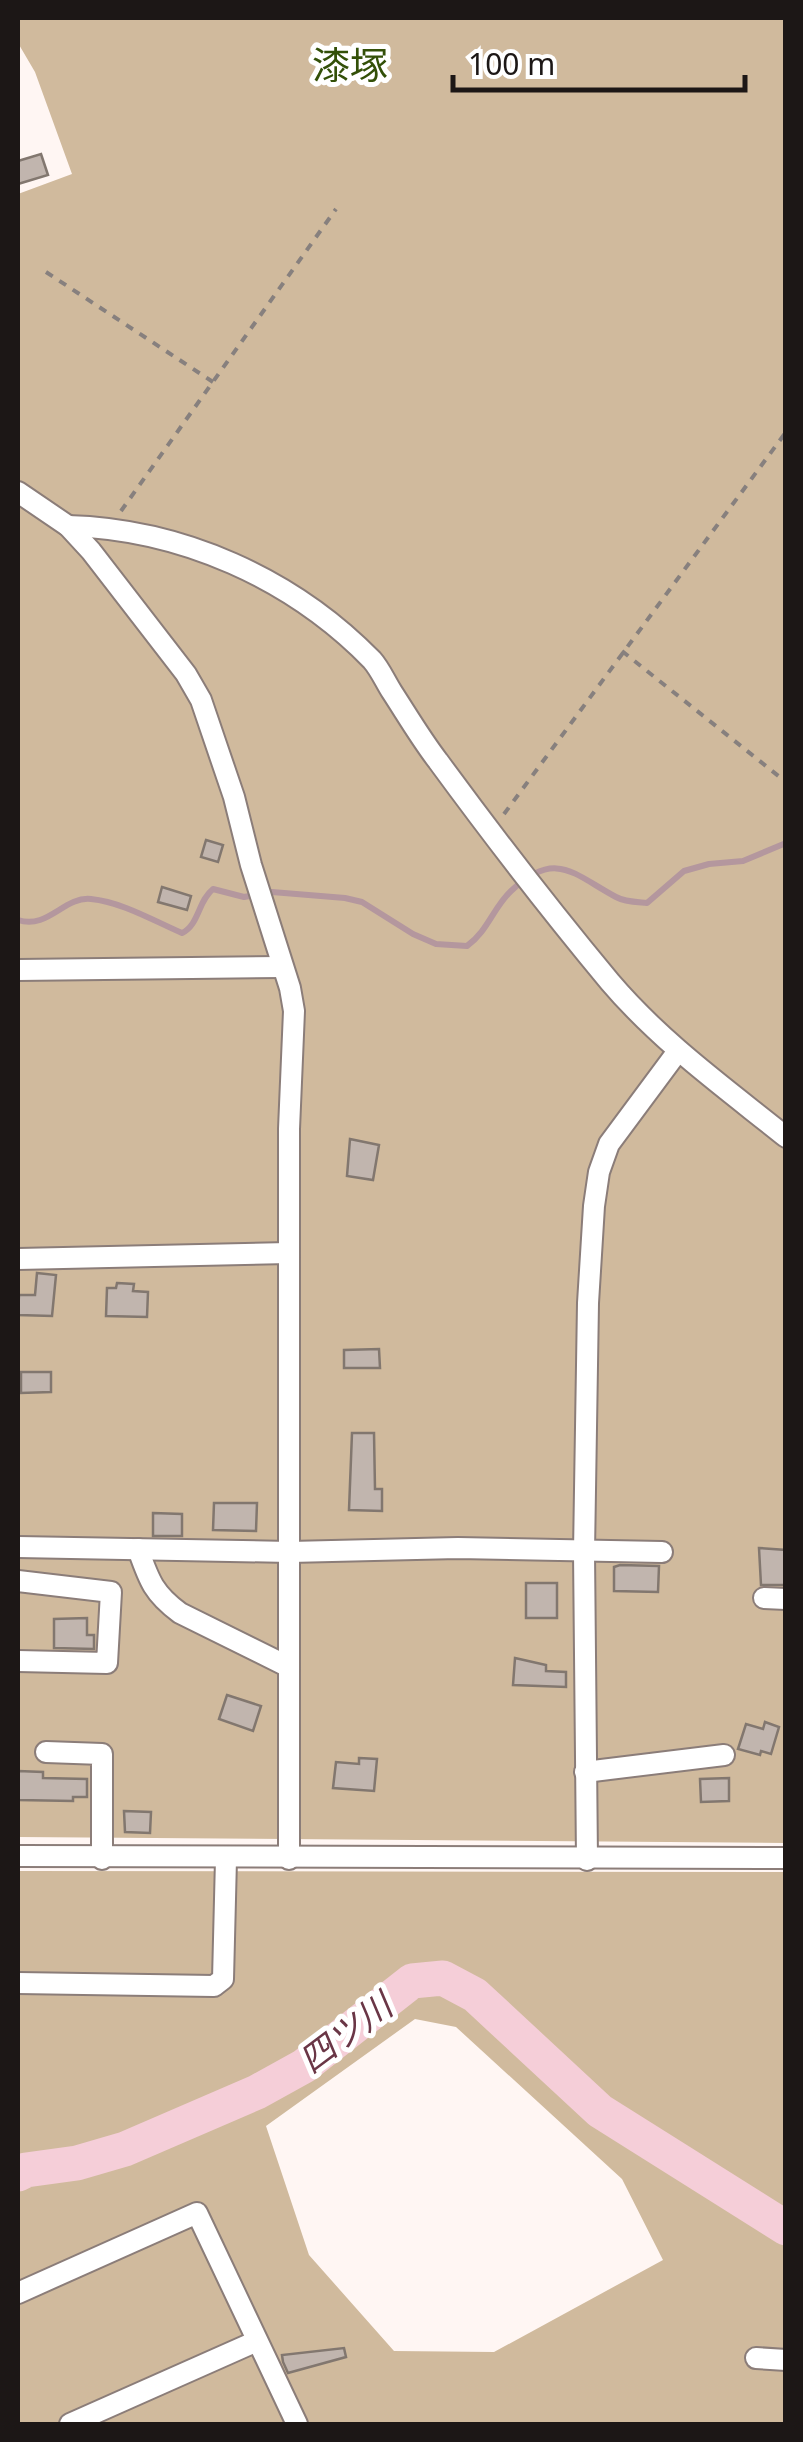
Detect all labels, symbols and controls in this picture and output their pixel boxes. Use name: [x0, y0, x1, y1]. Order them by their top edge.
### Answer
scale bar: [453, 30, 746, 92]
district label: 漆塚: [312, 38, 388, 90]
text: 100 m: [468, 43, 555, 84]
water label: 四ツ川: [289, 1979, 404, 2082]

